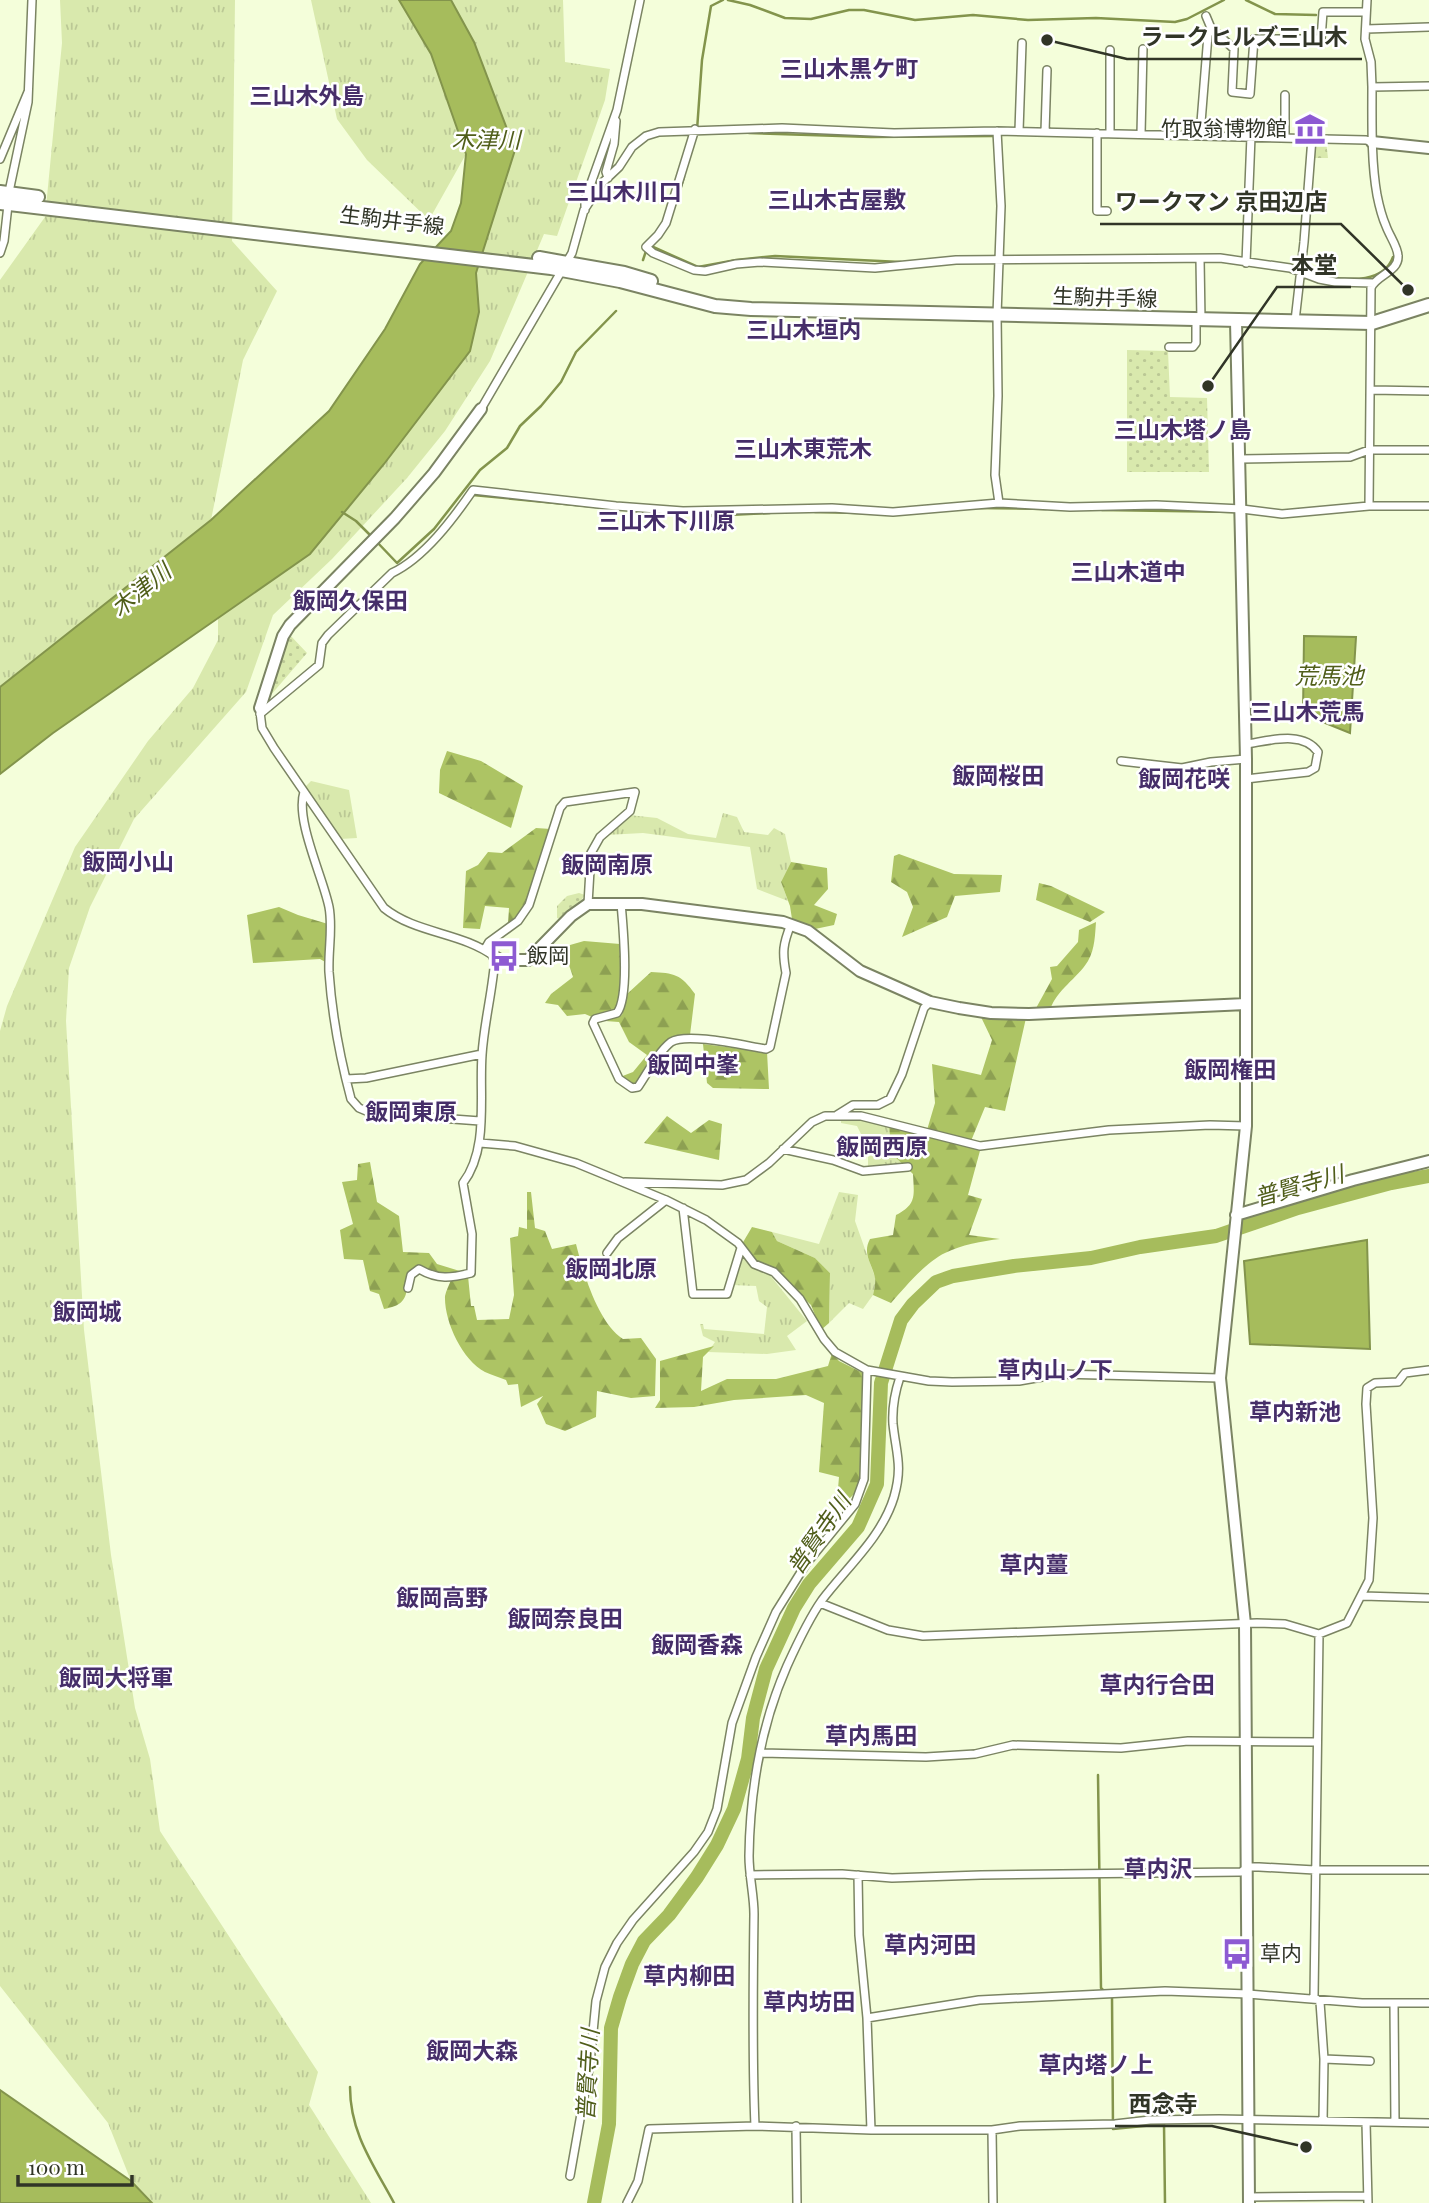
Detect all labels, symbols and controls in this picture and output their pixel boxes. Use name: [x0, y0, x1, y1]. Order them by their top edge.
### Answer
callout: ラークヒルズ三山木: [1127, 15, 1362, 59]
text: ラークヒルズ三山木: [1141, 20, 1348, 51]
district label: 三山木黒ケ町: [780, 52, 918, 83]
district label: 三山木外島: [250, 79, 365, 110]
museum icon: 竹取翁博物館: [1293, 112, 1327, 146]
place label: 竹取翁博物館: [1161, 113, 1287, 141]
water label: 木津川: [452, 123, 524, 154]
district label: 三山木川口: [567, 175, 682, 206]
callout: ワークマン 京田辺店: [1100, 180, 1341, 224]
district label: 三山木古屋敷: [768, 183, 906, 214]
text: ワークマン 京田辺店: [1115, 185, 1327, 216]
street label: 生駒井手線: [338, 199, 446, 239]
callout: 本堂: [1277, 243, 1351, 287]
text: 本堂: [1291, 248, 1337, 279]
street label: 生駒井手線: [1052, 280, 1158, 312]
district label: 三山木垣内: [747, 313, 862, 344]
district label: 三山木塔ノ島: [1114, 413, 1252, 444]
district label: 三山木東荒木: [734, 432, 872, 463]
district label: 三山木下川原: [597, 504, 735, 535]
water label: 木津川: [103, 553, 179, 623]
district label: 三山木道中: [1071, 555, 1186, 586]
district label: 飯岡久保田: [293, 584, 408, 615]
water label: 荒馬池: [1295, 659, 1366, 690]
district label: 三山木荒馬: [1250, 695, 1365, 726]
district label: 飯岡桜田: [952, 759, 1044, 790]
district label: 飯岡花咲: [1138, 762, 1230, 793]
district label: 飯岡小山: [82, 845, 174, 876]
district label: 飯岡南原: [561, 848, 653, 879]
bus stop icon: 飯岡: [487, 939, 521, 973]
place label: 飯岡: [527, 940, 569, 968]
district label: 飯岡中峯: [647, 1048, 739, 1079]
district label: 飯岡権田: [1184, 1053, 1276, 1084]
district label: 飯岡東原: [365, 1095, 457, 1126]
district label: 飯岡西原: [836, 1130, 928, 1161]
water label: 普賢寺川: [1250, 1156, 1350, 1212]
district label: 飯岡北原: [565, 1252, 657, 1283]
district label: 飯岡城: [53, 1295, 122, 1326]
district label: 草内山ノ下: [998, 1353, 1113, 1384]
district label: 草内新池: [1249, 1395, 1341, 1426]
water label: 普賢寺川: [779, 1484, 859, 1580]
district label: 草内薑: [1000, 1548, 1069, 1579]
district label: 飯岡高野: [396, 1581, 488, 1612]
district label: 飯岡奈良田: [508, 1602, 623, 1633]
district label: 飯岡香森: [651, 1628, 743, 1659]
district label: 飯岡大将軍: [59, 1661, 174, 1692]
district label: 草内行合田: [1100, 1668, 1215, 1699]
district label: 草内馬田: [825, 1719, 917, 1750]
district label: 草内沢: [1124, 1852, 1193, 1883]
district label: 草内河田: [884, 1928, 976, 1959]
bus stop icon: 草内: [1220, 1937, 1254, 1971]
place label: 草内: [1260, 1938, 1302, 1966]
district label: 草内柳田: [643, 1959, 735, 1990]
district label: 草内坊田: [763, 1985, 855, 2016]
water label: 普賢寺川: [569, 2025, 605, 2122]
district label: 飯岡大森: [426, 2034, 518, 2065]
district label: 草内塔ノ上: [1039, 2048, 1154, 2079]
callout: 西念寺: [1115, 2082, 1212, 2126]
text: 西念寺: [1129, 2087, 1198, 2118]
scale bar: [18, 2144, 131, 2188]
text: 100 m: [28, 2152, 85, 2180]

